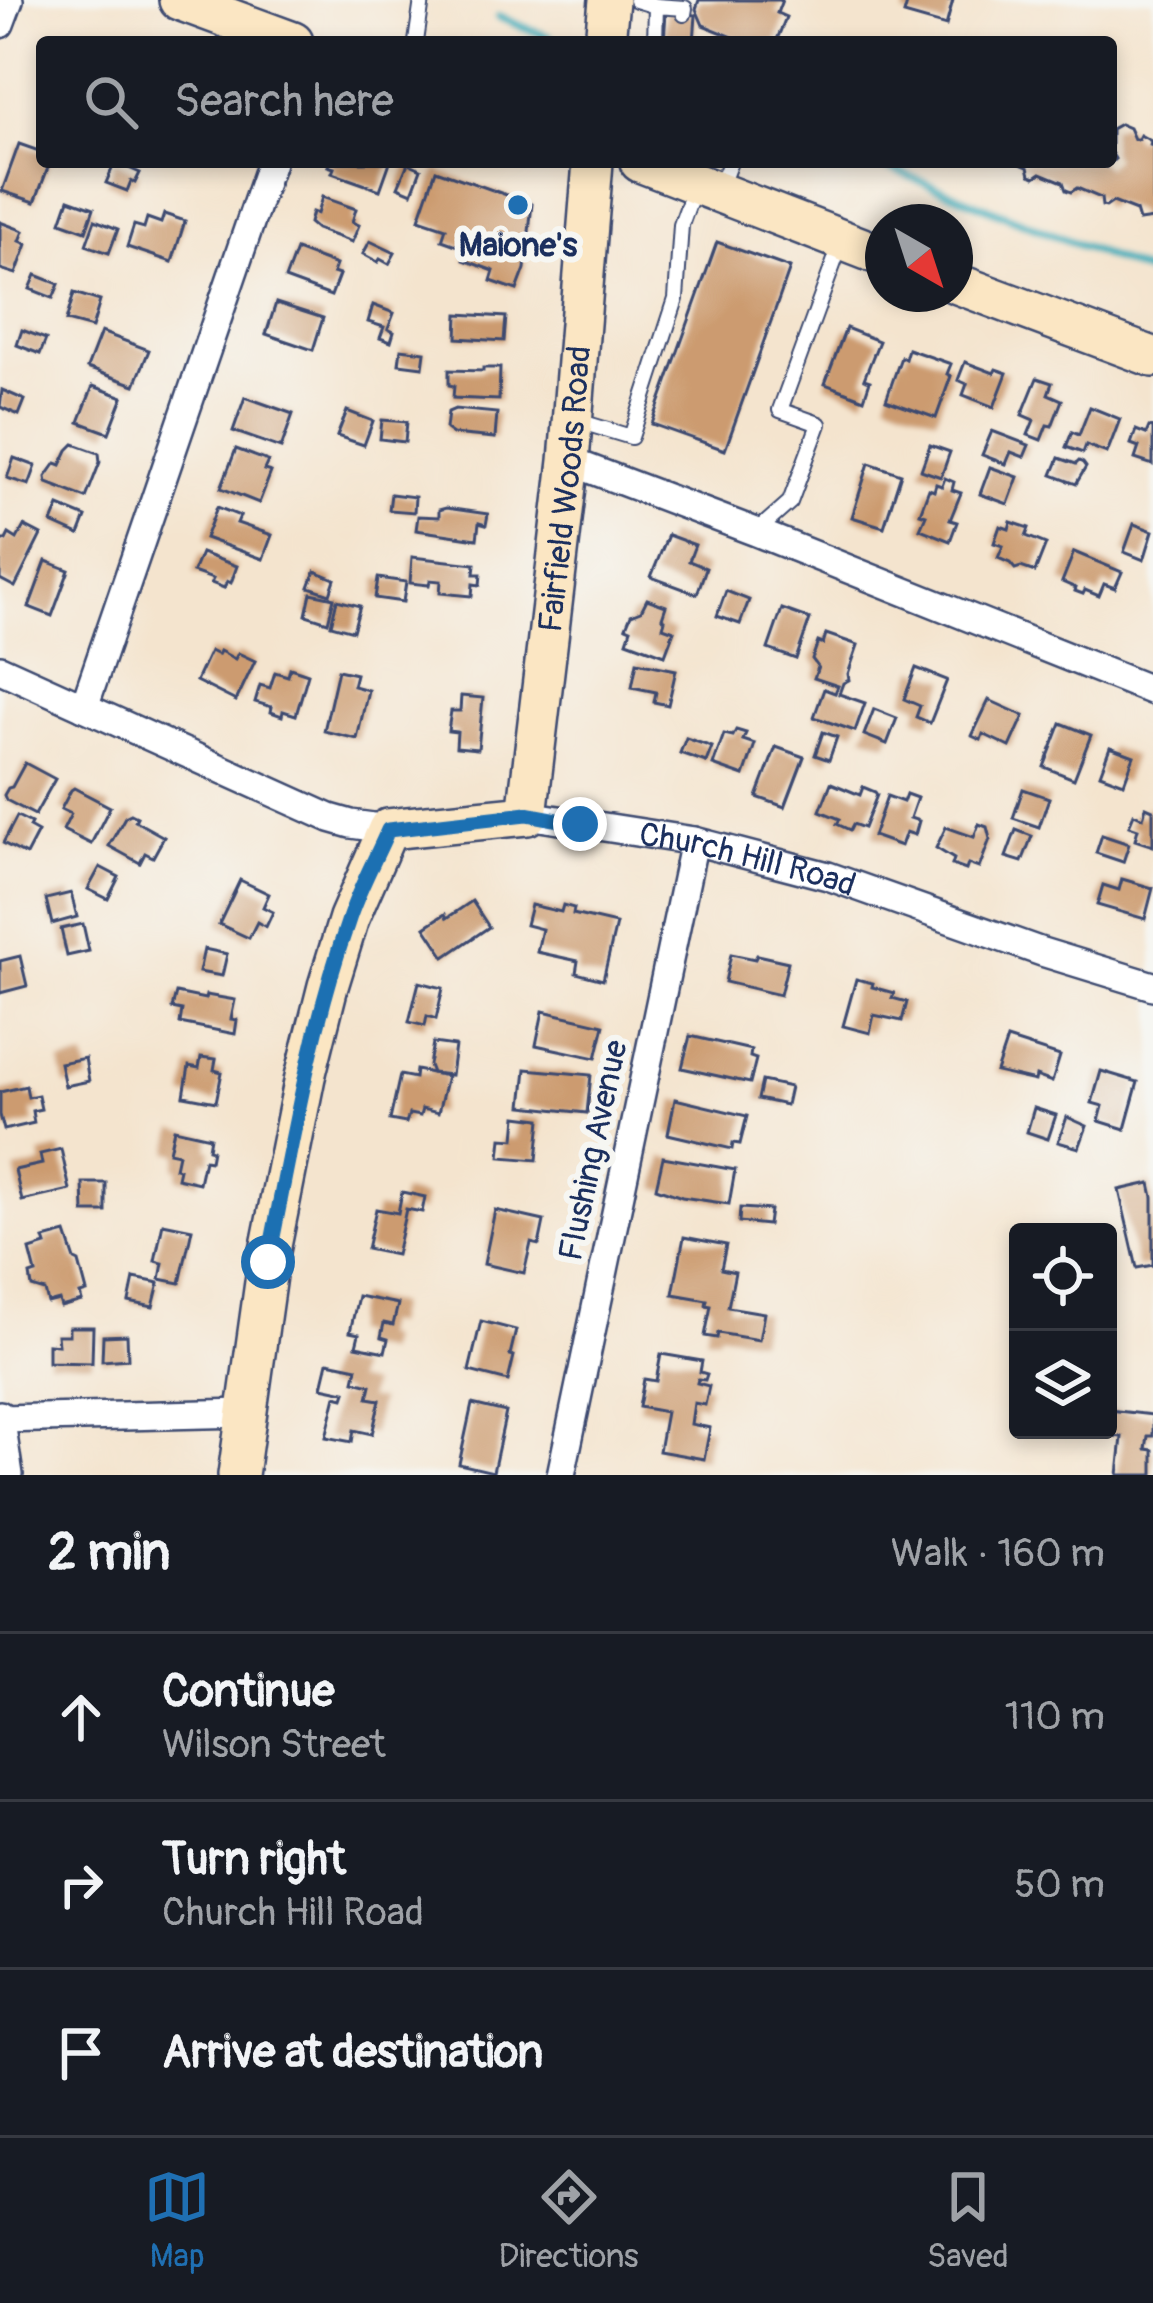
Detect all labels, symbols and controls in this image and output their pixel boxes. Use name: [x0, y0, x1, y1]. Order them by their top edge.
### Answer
search box: [36, 36, 1117, 168]
icon: search: [78, 69, 144, 135]
text: Search here: [174, 74, 394, 130]
marker: Maione's: [505, 192, 531, 218]
north arrow: [865, 204, 973, 312]
place label: Maione's: [459, 225, 578, 266]
street label: Fairfield Woods Road: [530, 344, 600, 634]
route end: [553, 797, 607, 851]
street label: Church Hill Road: [636, 814, 861, 906]
street label: Flushing Avenue: [550, 1036, 637, 1264]
map controls: [1009, 1223, 1117, 1439]
button: locate: [1009, 1223, 1117, 1331]
route start: [241, 1235, 295, 1289]
button: layers: [1009, 1331, 1117, 1439]
text: 2 min: [48, 1521, 170, 1585]
text: Walk · 160 m: [891, 1529, 1105, 1578]
text: Continue: [162, 1664, 335, 1720]
icon: ahead: [48, 1684, 114, 1750]
text: 110 m: [1005, 1692, 1105, 1741]
text: Wilson Street: [162, 1720, 386, 1769]
text: Turn right: [162, 1832, 346, 1888]
icon: right: [48, 1852, 114, 1918]
text: 50 m: [1014, 1860, 1105, 1909]
text: Church Hill Road: [162, 1888, 424, 1937]
icon: arrive: [48, 2020, 114, 2086]
text: Arrive at destination: [162, 2025, 543, 2081]
tab: Map: [144, 2164, 210, 2277]
tab: Directions: [499, 2164, 639, 2277]
tab: Saved: [927, 2164, 1009, 2277]

